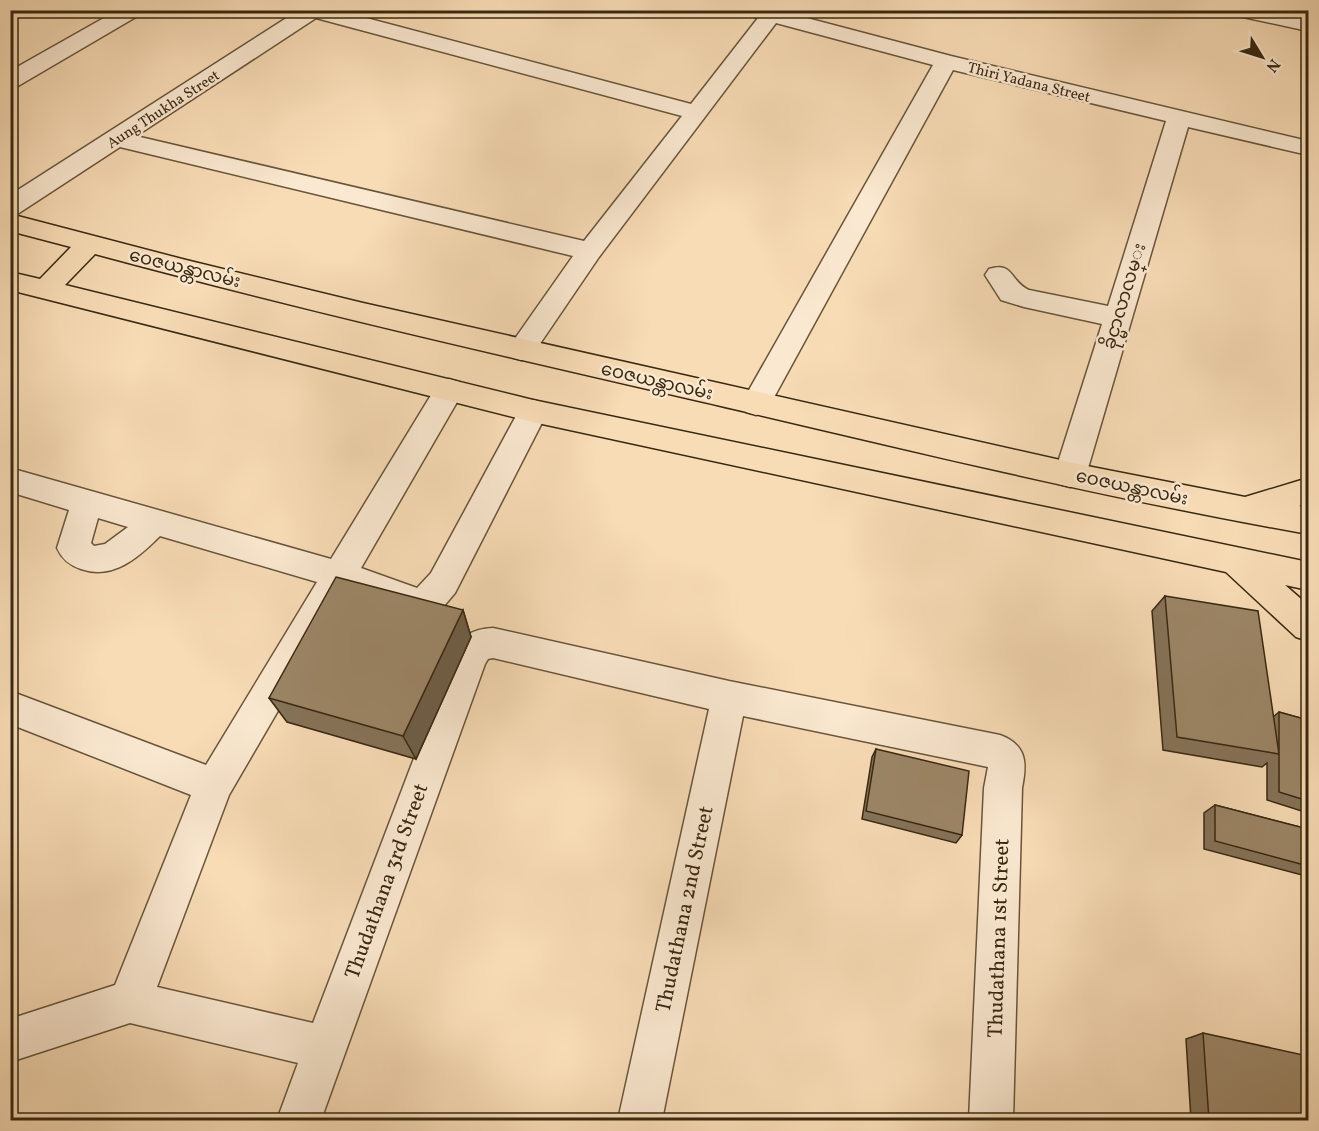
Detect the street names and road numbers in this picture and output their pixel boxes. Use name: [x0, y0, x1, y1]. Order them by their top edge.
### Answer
street label: Thiri Yadana Street: [965, 58, 1092, 109]
street label: Aung Thukha Street: [103, 66, 224, 155]
street label: ခိုင္မာလာလမ္း: [1095, 239, 1155, 353]
street label: ဝေဇယန္တာလမ်း: [126, 242, 243, 296]
street label: ဝေဇယန္တာလမ်း: [598, 356, 715, 408]
street label: ဝေဇယန္တာလမ်း: [1073, 462, 1190, 514]
street label: Thudathana 3rd Street: [338, 780, 436, 983]
street label: Thudathana 2nd Street: [649, 803, 722, 1015]
street label: Thudathana 1st Street: [982, 838, 1017, 1038]

